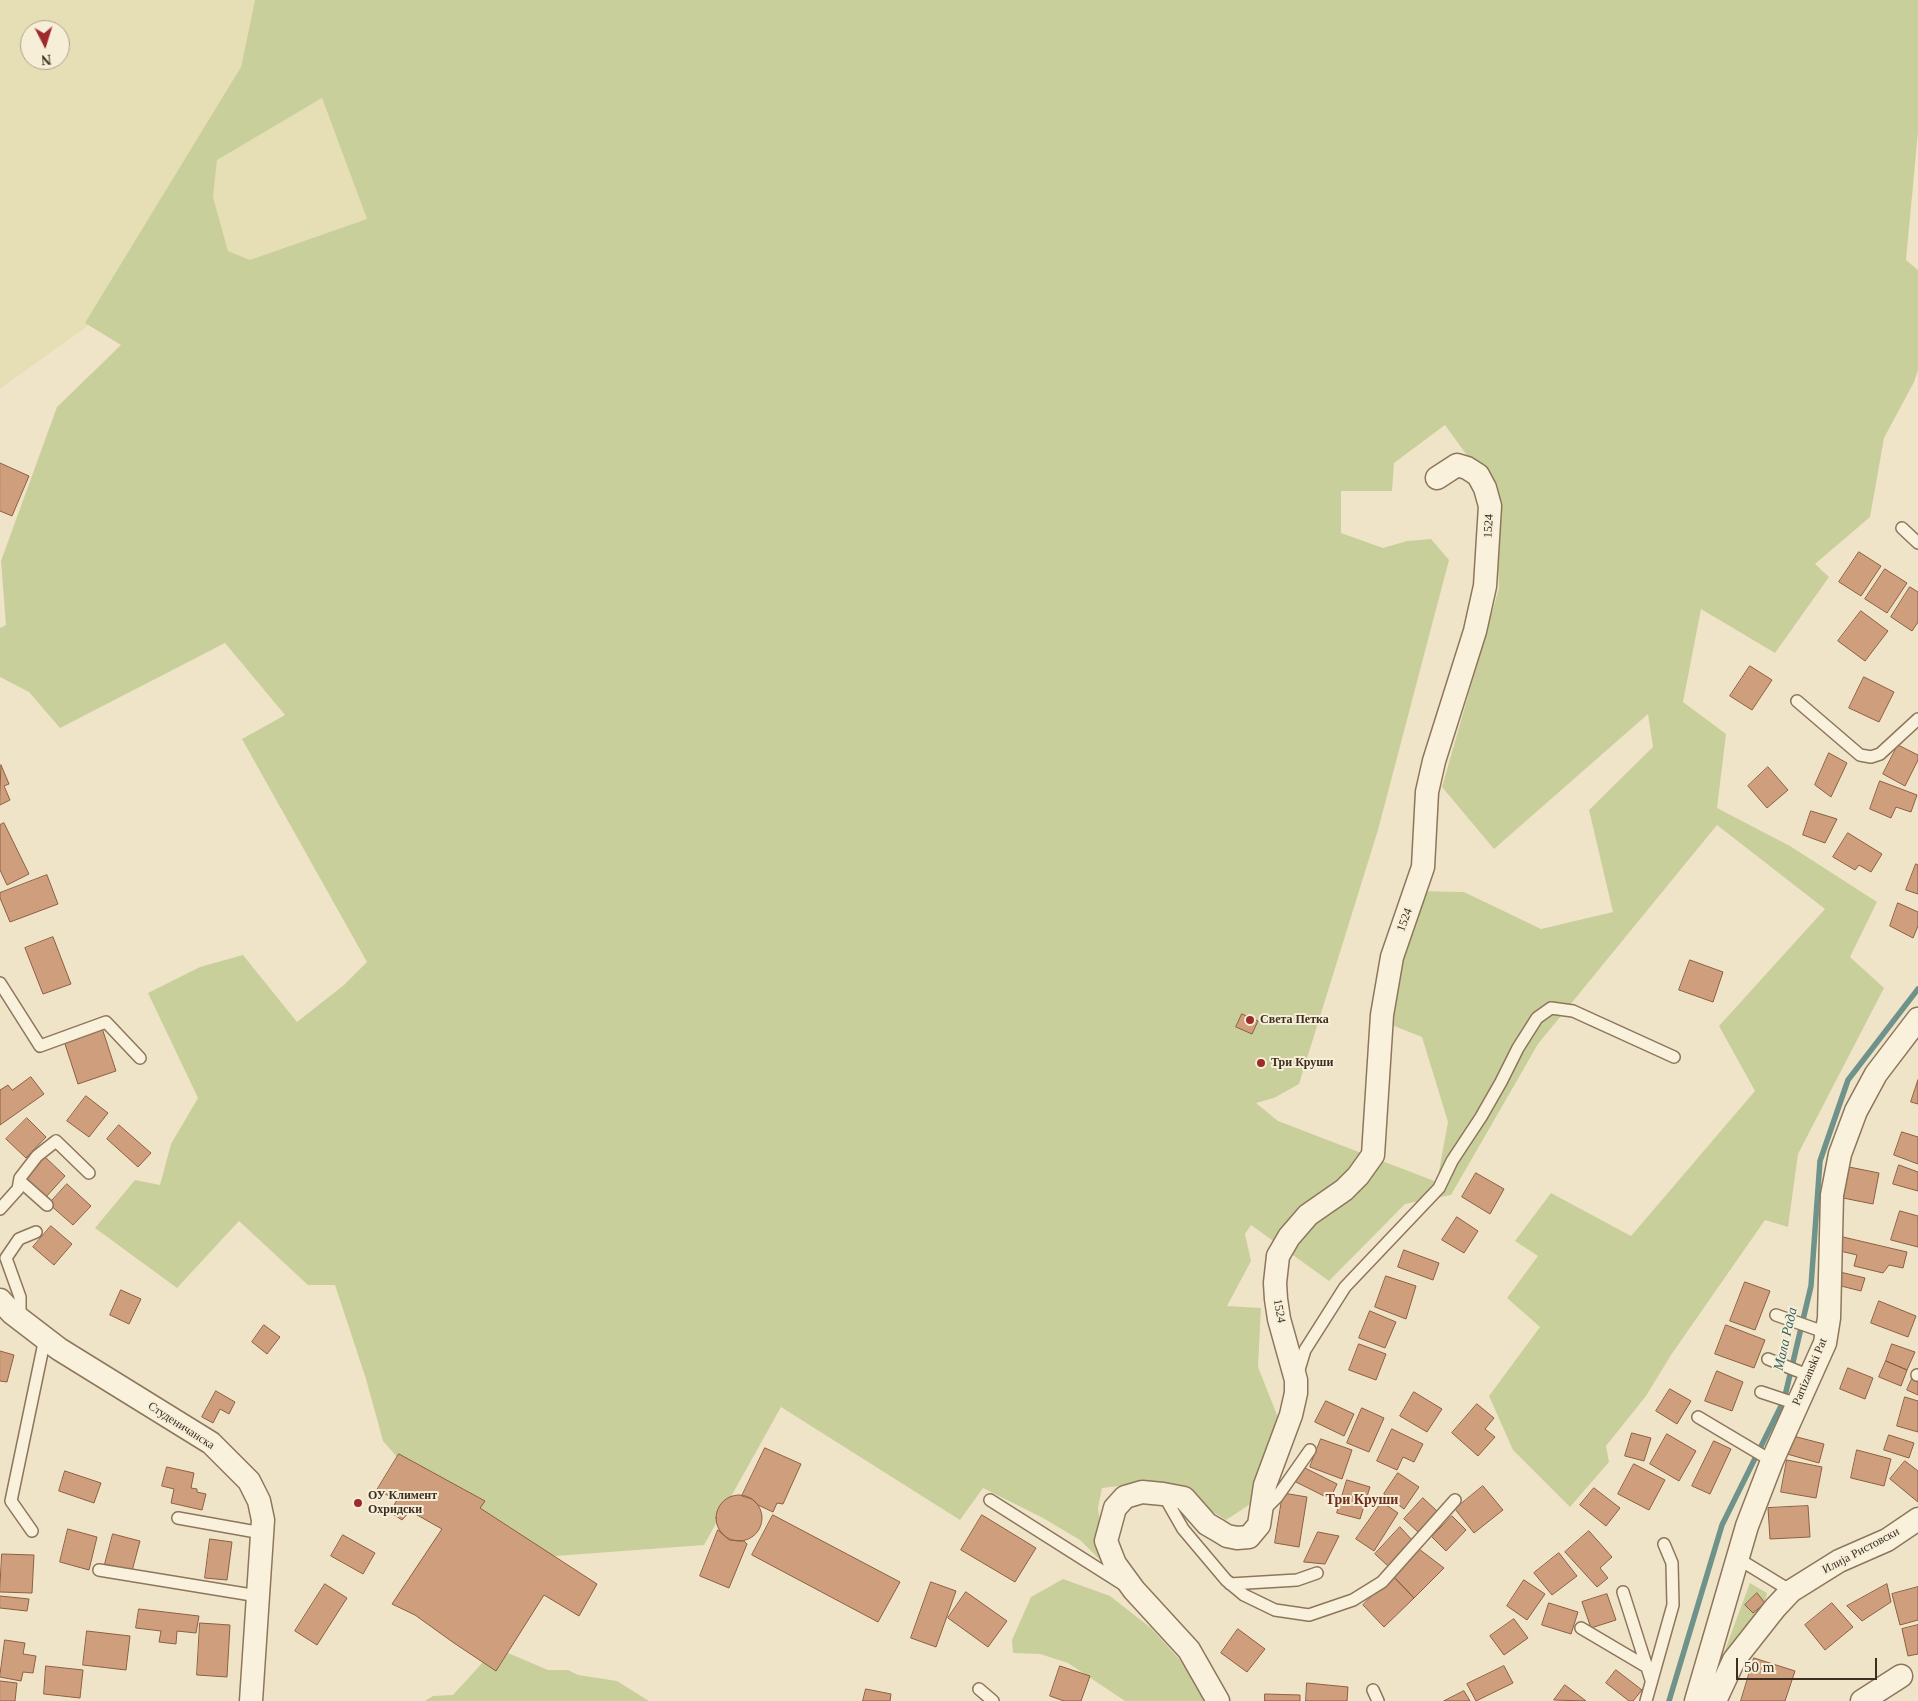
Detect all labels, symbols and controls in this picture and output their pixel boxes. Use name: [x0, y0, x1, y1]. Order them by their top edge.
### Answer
north arrow: [20, 20, 70, 70]
text: N: [41, 52, 52, 67]
street label: 1524: [1481, 514, 1497, 538]
street label: 1524: [1394, 906, 1416, 934]
place label: Света Петка: [1260, 1013, 1329, 1027]
marker: Света Петка: [1244, 1014, 1256, 1026]
place label: Три Круши: [1271, 1056, 1333, 1070]
marker: Три Круши: [1255, 1057, 1267, 1069]
street label: 1524: [1270, 1298, 1288, 1324]
water label: Мала Рада: [1771, 1306, 1801, 1372]
street label: Partizanski Pat: [1789, 1336, 1831, 1408]
street label: Студеничанска: [145, 1399, 217, 1453]
place label: ОУ Климент Охридски: [368, 1489, 437, 1517]
district label: Три Круши: [1326, 1492, 1398, 1508]
marker: ОУ Климент Охридски: [352, 1497, 364, 1509]
street label: Илија Ристовски: [1820, 1525, 1902, 1577]
scale bar: [1738, 1648, 1879, 1680]
text: 50 m: [1744, 1659, 1774, 1675]

